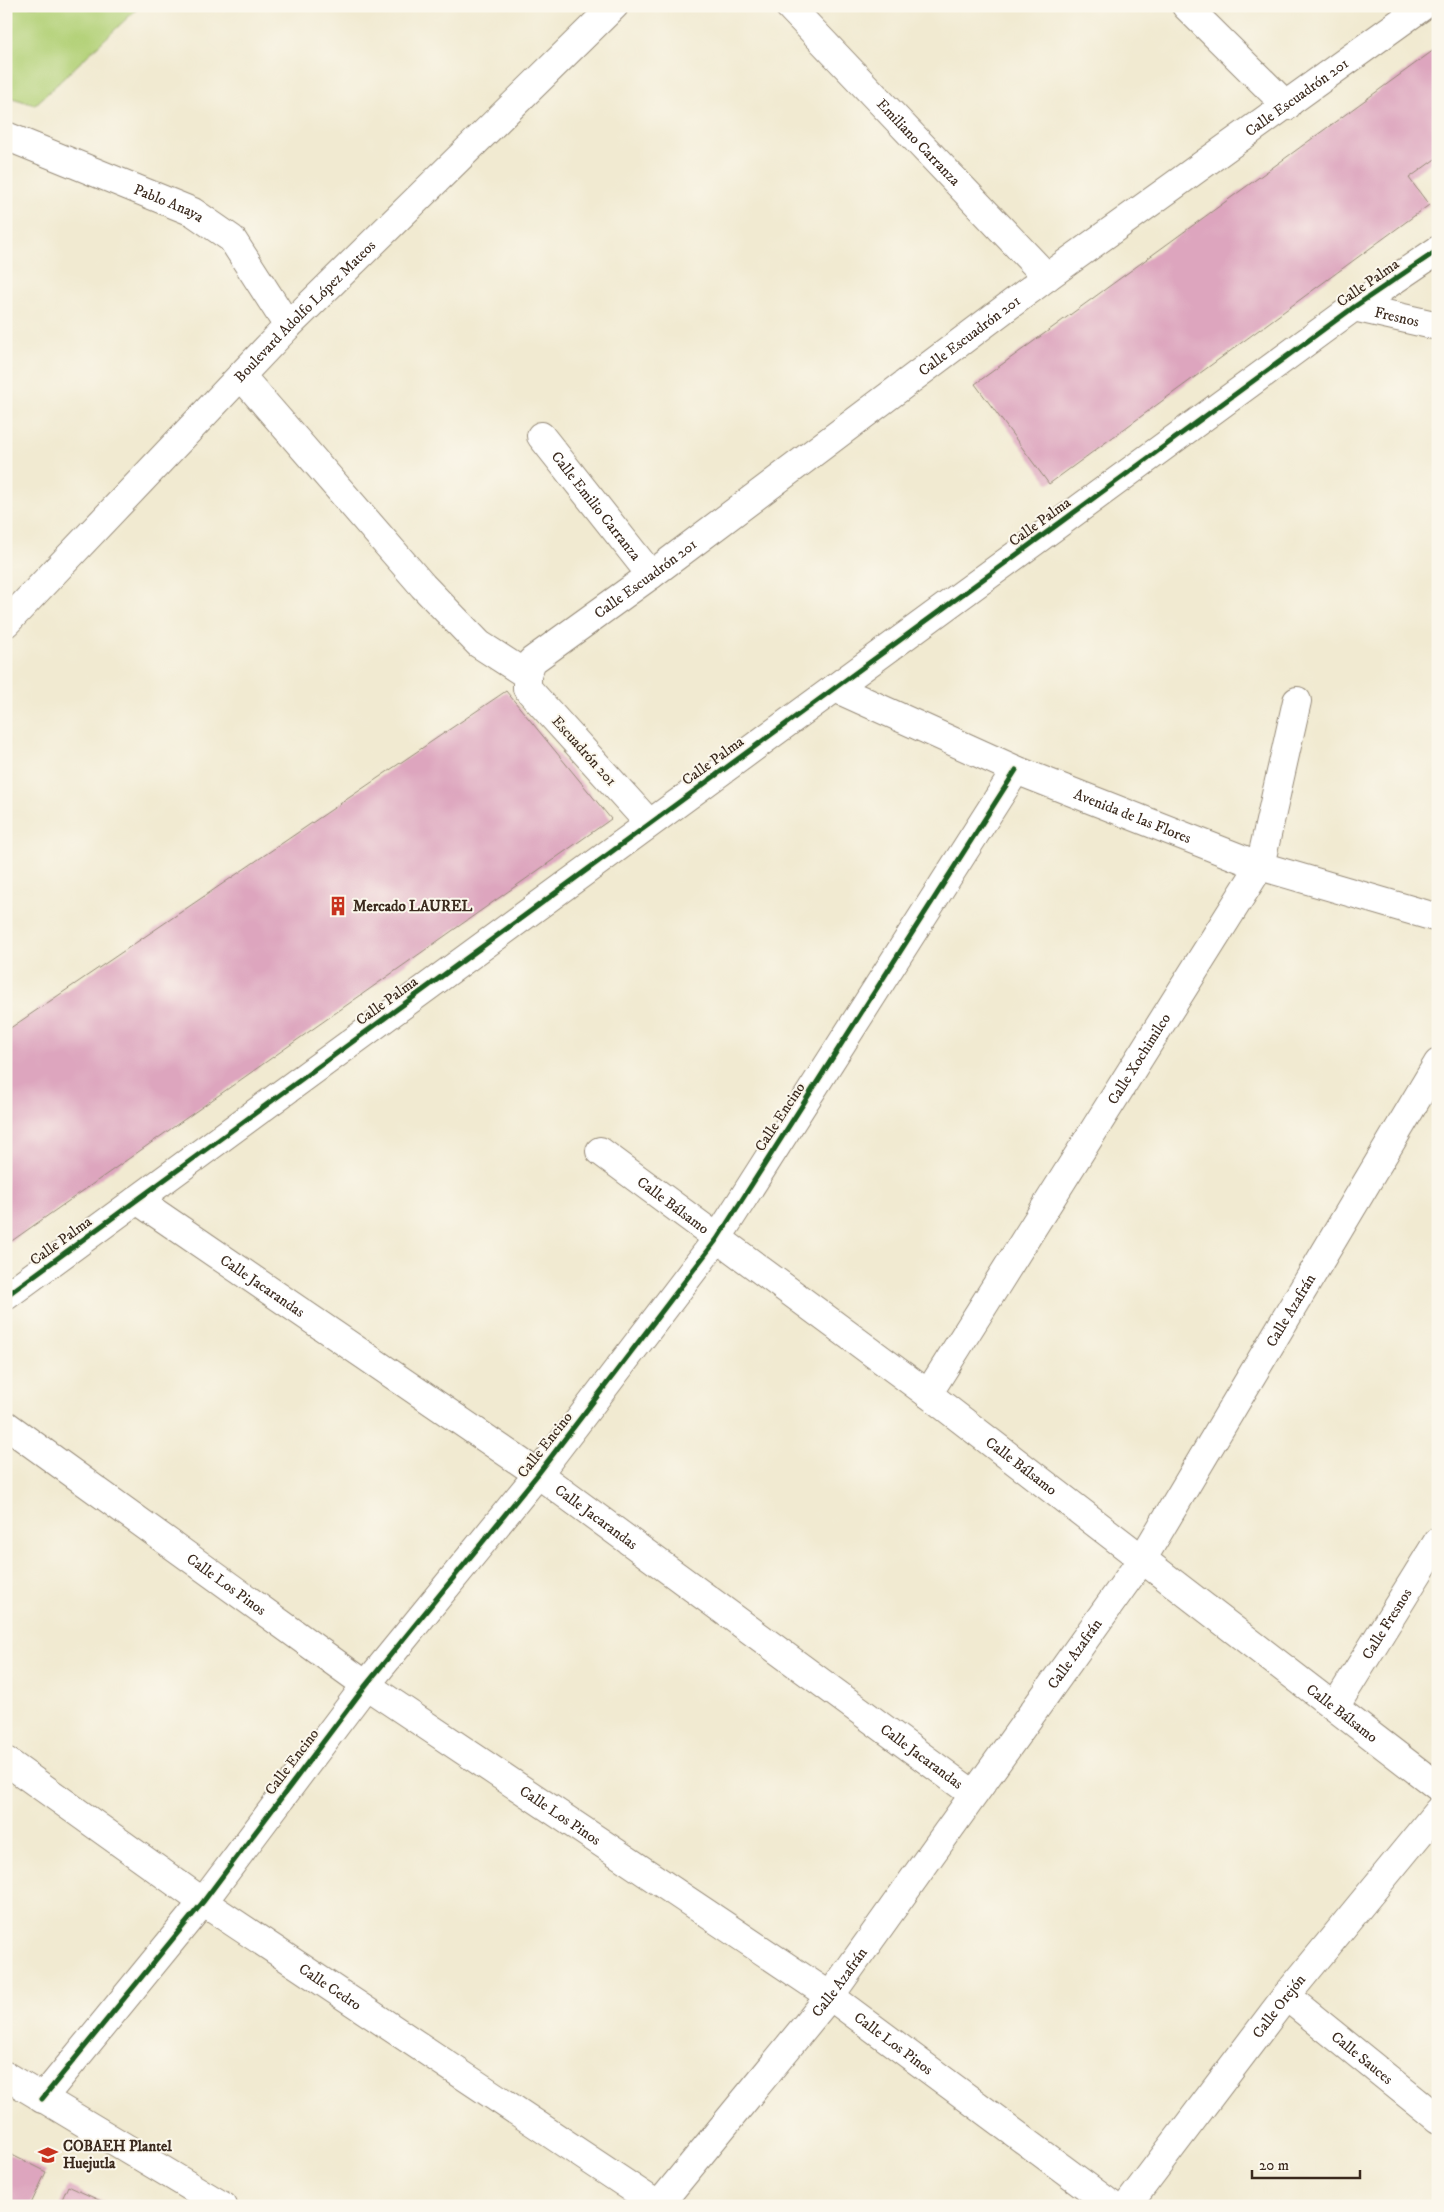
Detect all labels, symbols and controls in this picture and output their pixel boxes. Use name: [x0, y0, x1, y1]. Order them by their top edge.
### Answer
street label: Calle Escuadrón 201: [1241, 53, 1352, 141]
street label: Emiliano Carranza: [873, 95, 965, 190]
street label: Pablo Anaya: [131, 179, 208, 227]
street label: Boulevard Adolfo López Mateos: [230, 236, 380, 386]
street label: Calle Palma: [1333, 254, 1403, 311]
street label: Calle Escuadrón 201: [914, 291, 1024, 380]
street label: Fresnos: [1373, 302, 1421, 331]
street label: Calle Emilio Carranza: [547, 447, 646, 565]
street label: Calle Palma: [1005, 493, 1075, 551]
street label: Calle Escuadrón 201: [590, 534, 700, 623]
street label: Escuadrón 201: [547, 712, 621, 790]
street label: Calle Palma: [678, 732, 748, 790]
street label: Avenida de las Flores: [1071, 784, 1194, 848]
building icon: Mercado LAUREL: [327, 895, 349, 917]
place label: Mercado LAUREL: [353, 897, 473, 916]
street label: Calle Palma: [352, 972, 422, 1030]
street label: Calle Xochimilco: [1103, 1010, 1175, 1108]
street label: Calle Encino: [751, 1079, 809, 1155]
street label: Calle Bálsamo: [633, 1172, 713, 1238]
street label: Calle Palma: [26, 1212, 96, 1270]
street label: Calle Jacarandas: [217, 1250, 308, 1321]
street label: Calle Azafrán: [1261, 1270, 1320, 1350]
street label: Calle Encino: [513, 1408, 577, 1482]
street label: Calle Bálsamo: [982, 1432, 1061, 1499]
street label: Calle Jacarandas: [551, 1480, 641, 1554]
street label: Calle Los Pinos: [183, 1549, 270, 1619]
street label: Calle Fresnos: [1357, 1585, 1416, 1663]
street label: Calle Azafrán: [1043, 1615, 1106, 1693]
street label: Calle Bálsamo: [1303, 1680, 1382, 1747]
street label: Calle Jacarandas: [876, 1719, 967, 1793]
street label: Calle Encino: [261, 1725, 323, 1799]
street label: Calle Los Pinos: [516, 1781, 605, 1849]
street label: Calle Azafrán: [807, 1944, 871, 2021]
street label: Calle Cedro: [295, 1959, 365, 2014]
street label: Calle Orejón: [1248, 1970, 1310, 2042]
street label: Calle Los Pinos: [850, 2008, 937, 2079]
street label: Calle Sauces: [1327, 2027, 1397, 2088]
place label: COBAEH Plantel Huejutla: [63, 2137, 172, 2173]
school or university icon: COBAEH Plantel Huejutla: [37, 2144, 59, 2166]
scale bar: [1252, 2147, 1359, 2179]
text: 20 m: [1259, 2156, 1289, 2175]

